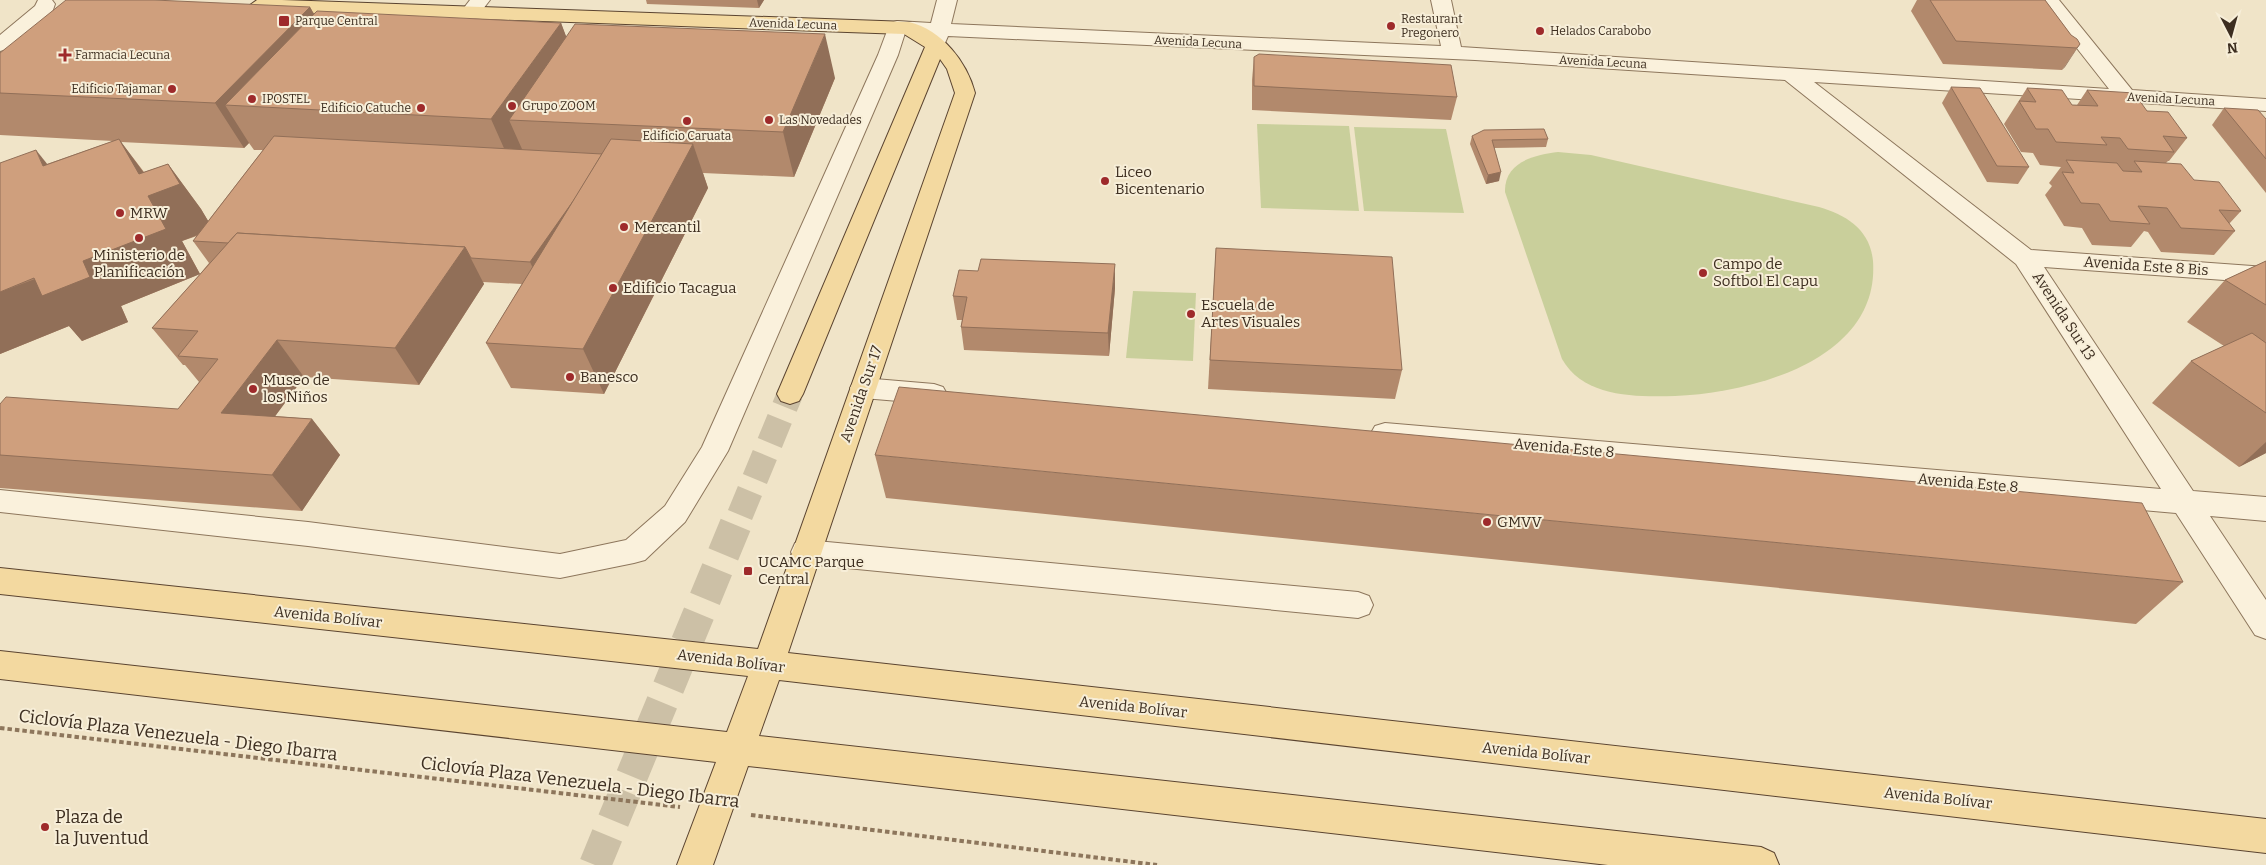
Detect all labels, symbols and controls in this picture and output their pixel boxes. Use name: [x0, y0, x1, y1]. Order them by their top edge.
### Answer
north arrow: [2206, 10, 2256, 60]
place label: Restaurant Pregonero: [1401, 12, 1463, 40]
marker: Parque Central: [277, 14, 291, 28]
place label: Parque Central: [295, 14, 378, 28]
street label: Avenida Lecuna: [749, 15, 838, 33]
marker: Restaurant Pregonero: [1385, 20, 1397, 32]
place label: Helados Carabobo: [1550, 24, 1651, 38]
marker: Helados Carabobo: [1534, 25, 1546, 37]
street label: Avenida Lecuna: [1154, 33, 1243, 51]
text: N: [2226, 38, 2239, 56]
place label: Farmacia Lecuna: [75, 48, 171, 62]
marker: Farmacia Lecuna: [59, 49, 71, 61]
street label: Avenida Lecuna: [1559, 53, 1648, 71]
place label: Edificio Tajamar: [71, 82, 163, 96]
marker: Edificio Tajamar: [166, 83, 178, 95]
street label: Avenida Lecuna: [2127, 90, 2216, 108]
place label: IPOSTEL: [262, 92, 310, 106]
marker: IPOSTEL: [246, 93, 258, 105]
place label: Grupo ZOOM: [522, 99, 596, 113]
marker: Grupo ZOOM: [506, 100, 518, 112]
place label: Edificio Catuche: [320, 101, 411, 115]
marker: Edificio Catuche: [415, 102, 427, 114]
place label: Las Novedades: [779, 113, 862, 127]
marker: Las Novedades: [763, 114, 775, 126]
marker: Edificio Caruata: [681, 115, 693, 127]
place label: Edificio Caruata: [643, 129, 732, 143]
place label: Liceo Bicentenario: [1115, 163, 1205, 198]
marker: Liceo Bicentenario: [1099, 175, 1111, 187]
place label: MRW: [130, 204, 168, 222]
marker: MRW: [114, 207, 126, 219]
place label: Mercantil: [634, 218, 701, 236]
marker: Mercantil: [618, 221, 630, 233]
marker: Ministerio de Planificación: [133, 232, 145, 244]
place label: Ministerio de Planificación: [93, 246, 185, 281]
street label: Avenida Este 8 Bis: [2083, 253, 2209, 279]
place label: Campo de Softbol El Capu: [1713, 255, 1818, 290]
marker: Campo de Softbol El Capu: [1697, 267, 1709, 279]
street label: Avenida Sur 13: [2029, 268, 2099, 364]
place label: Edificio Tacagua: [623, 279, 737, 297]
marker: Edificio Tacagua: [607, 282, 619, 294]
place label: Escuela de Artes Visuales: [1201, 296, 1300, 331]
marker: Escuela de Artes Visuales: [1185, 308, 1197, 320]
street label: Avenida Sur 17: [836, 343, 886, 445]
place label: Banesco: [580, 368, 638, 386]
place label: Museo de los Niños: [263, 371, 330, 406]
marker: Banesco: [564, 371, 576, 383]
marker: Museo de los Niños: [247, 383, 259, 395]
street label: Avenida Este 8: [1513, 435, 1615, 461]
street label: Avenida Este 8: [1917, 470, 2019, 496]
place label: GMVV: [1497, 513, 1543, 531]
marker: GMVV: [1481, 516, 1493, 528]
place label: UCAMC Parque Central: [758, 553, 864, 588]
marker: UCAMC Parque Central: [742, 565, 754, 577]
street label: Avenida Bolívar: [273, 602, 383, 632]
street label: Avenida Bolívar: [676, 645, 786, 677]
street label: Avenida Bolívar: [1078, 692, 1188, 722]
street label: Ciclovía Plaza Venezuela - Diego Ibarra: [17, 705, 339, 766]
street label: Avenida Bolívar: [1481, 738, 1591, 768]
street label: Ciclovía Plaza Venezuela - Diego Ibarra: [419, 752, 741, 813]
street label: Avenida Bolívar: [1883, 783, 1993, 813]
place label: Plaza de la Juventud: [55, 806, 149, 849]
marker: Plaza de la Juventud: [39, 821, 51, 833]

